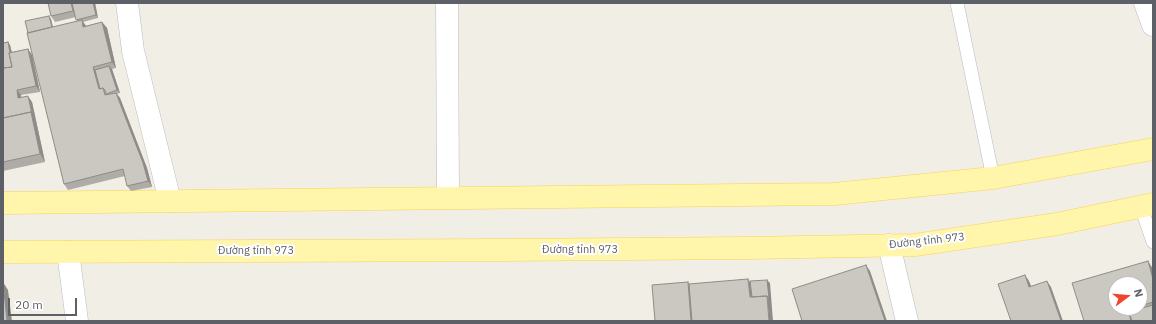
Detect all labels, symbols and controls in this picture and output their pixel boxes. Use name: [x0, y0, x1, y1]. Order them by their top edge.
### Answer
street label: Đường tỉnh 973: [889, 230, 965, 252]
street label: Đường tỉnh 973: [542, 243, 618, 257]
street label: Đường tỉnh 973: [218, 244, 294, 258]
north arrow: [1108, 276, 1148, 316]
text: N: [1131, 287, 1146, 299]
scale bar: [10, 290, 79, 316]
text: 20 m: [15, 297, 43, 312]

